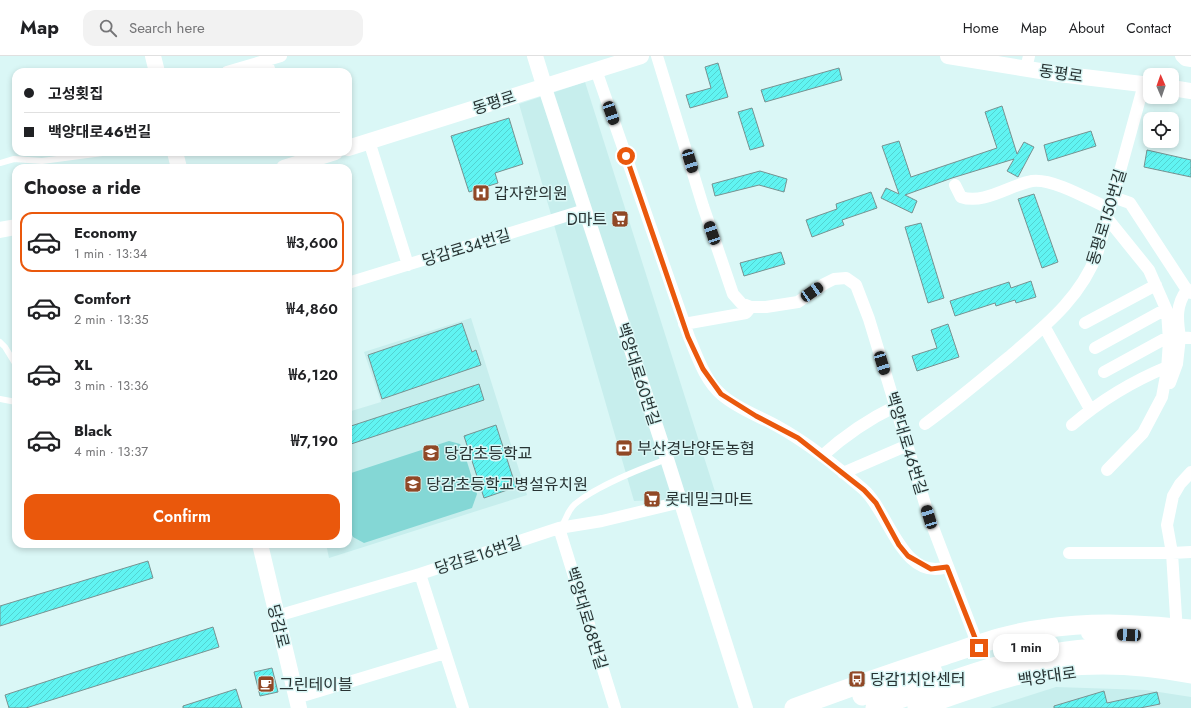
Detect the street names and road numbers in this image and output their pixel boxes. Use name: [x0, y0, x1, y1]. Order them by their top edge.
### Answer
street label: 동평로: [1037, 59, 1085, 88]
street label: 동평로: [470, 85, 519, 120]
street label: 동평로150번길: [1081, 166, 1132, 268]
street label: 당감로34번길: [419, 223, 513, 272]
street label: 백양대로60번길: [611, 320, 666, 429]
street label: 백양대로46번길: [880, 389, 933, 498]
street label: 당감로16번길: [432, 531, 525, 580]
street label: 백양대로68번길: [560, 564, 613, 672]
street label: 당감로: [262, 602, 295, 651]
street label: 백양대로: [1016, 661, 1078, 692]

